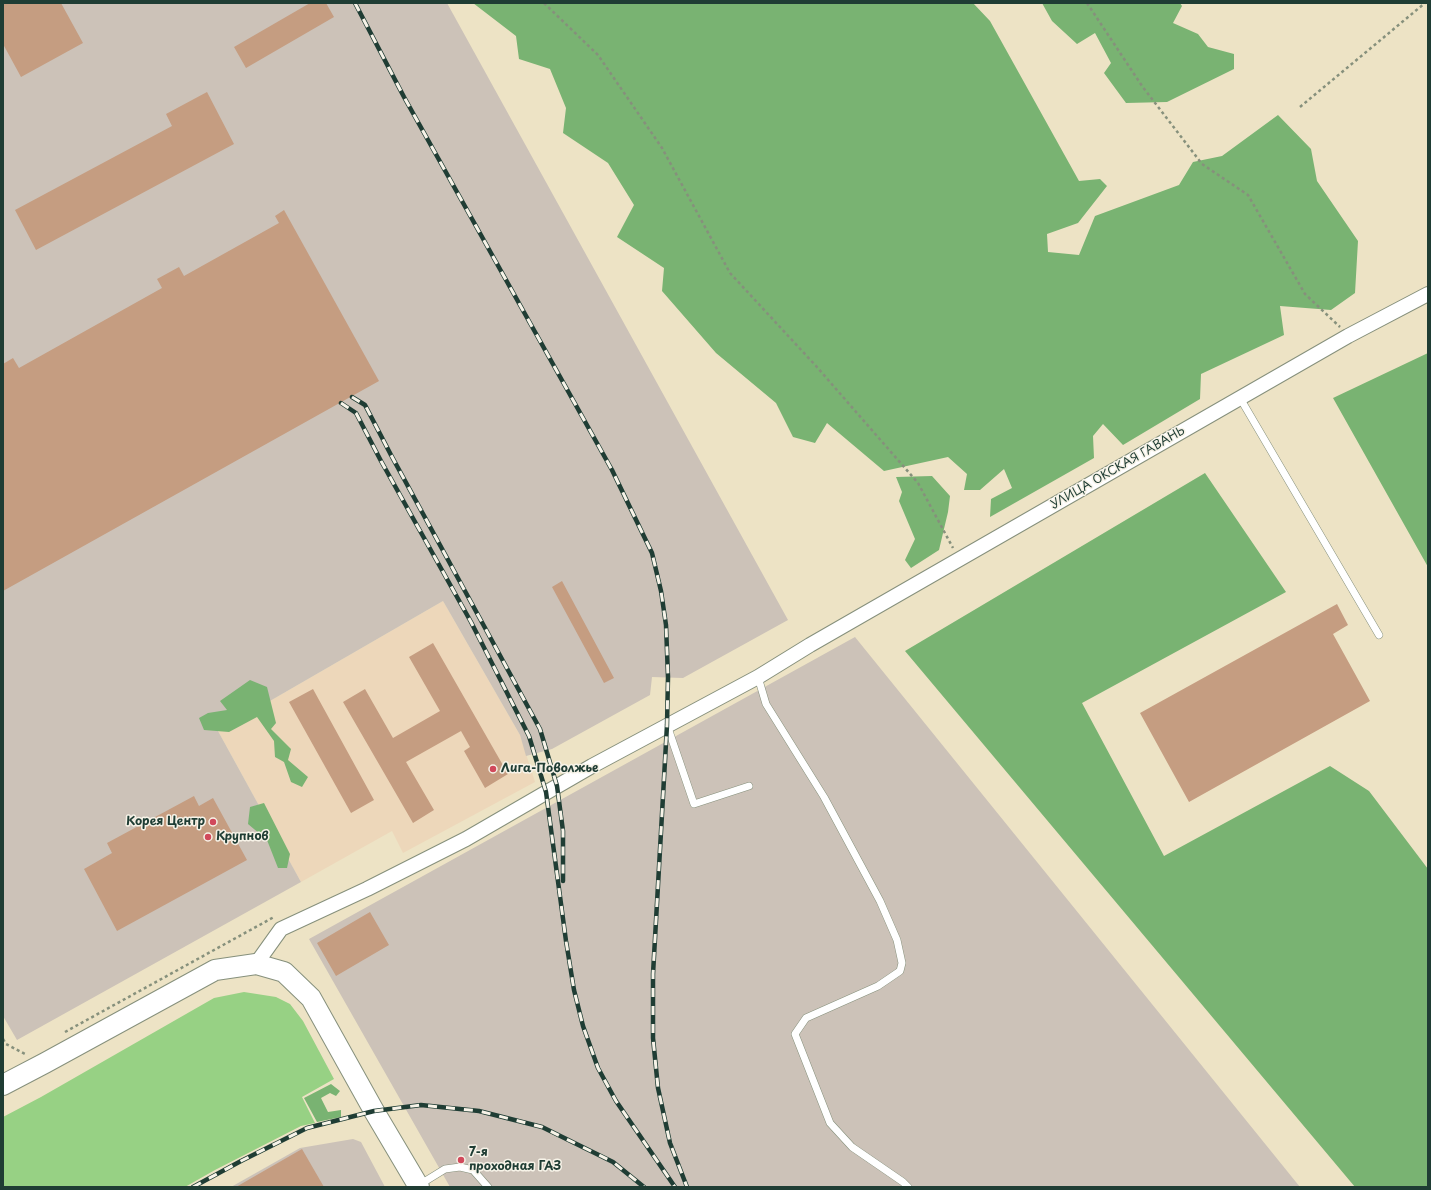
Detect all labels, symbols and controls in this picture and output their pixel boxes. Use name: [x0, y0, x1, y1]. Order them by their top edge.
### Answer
street label: УЛИЦА ОКСКАЯ ГАВАНЬ: [1048, 424, 1188, 512]
place label: Лига-Поволжье: [501, 762, 599, 776]
marker: Лига-Поволжье: [488, 764, 498, 774]
place label: Корея Центр: [126, 815, 205, 829]
marker: Корея Центр: [208, 817, 218, 827]
place label: Крупнов: [216, 830, 269, 844]
marker: Крупнов: [203, 832, 213, 842]
place label: 7-я проходная ГАЗ: [469, 1146, 561, 1174]
marker: 7-я проходная ГАЗ: [456, 1155, 466, 1165]

